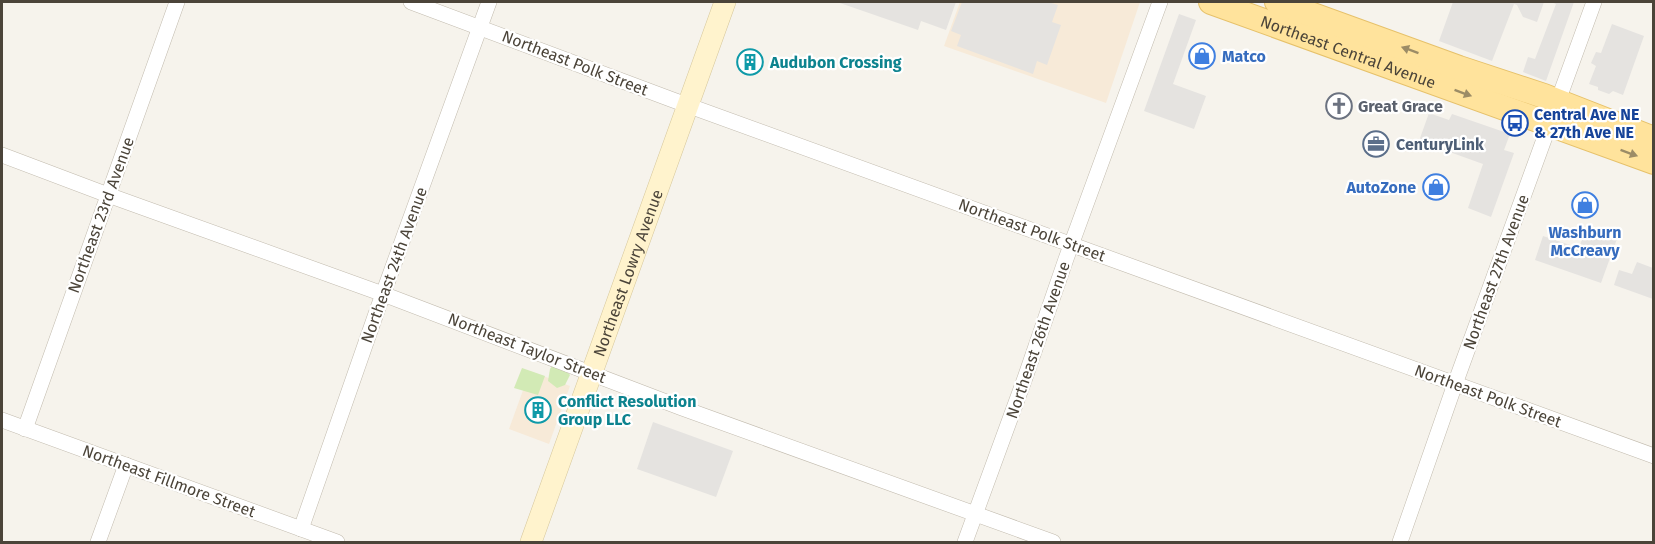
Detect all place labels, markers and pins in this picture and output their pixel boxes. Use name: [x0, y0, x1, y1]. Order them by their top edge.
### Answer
shop icon: Matco: [1187, 41, 1217, 71]
building icon: Audubon Crossing: [735, 47, 765, 77]
place label: Matco: [1222, 47, 1266, 66]
place label: Audubon Crossing: [769, 53, 902, 72]
church icon: Great Grace: [1324, 91, 1354, 121]
place label: Great Grace: [1358, 97, 1443, 116]
place label: Central Ave NE & 27th Ave NE: [1534, 105, 1639, 142]
bus stop icon: Central Ave NE & 27th Ave NE: [1500, 108, 1530, 138]
office icon: CenturyLink: [1361, 129, 1391, 159]
place label: CenturyLink: [1396, 135, 1484, 154]
shop icon: AutoZone: [1421, 172, 1451, 202]
place label: AutoZone: [1345, 178, 1416, 197]
shop icon: Washburn McCreavy: [1570, 190, 1600, 220]
place label: Washburn McCreavy: [1549, 223, 1622, 260]
place label: Conflict Resolution Group LLC: [558, 392, 696, 429]
building icon: Conflict Resolution Group LLC: [523, 395, 553, 425]

